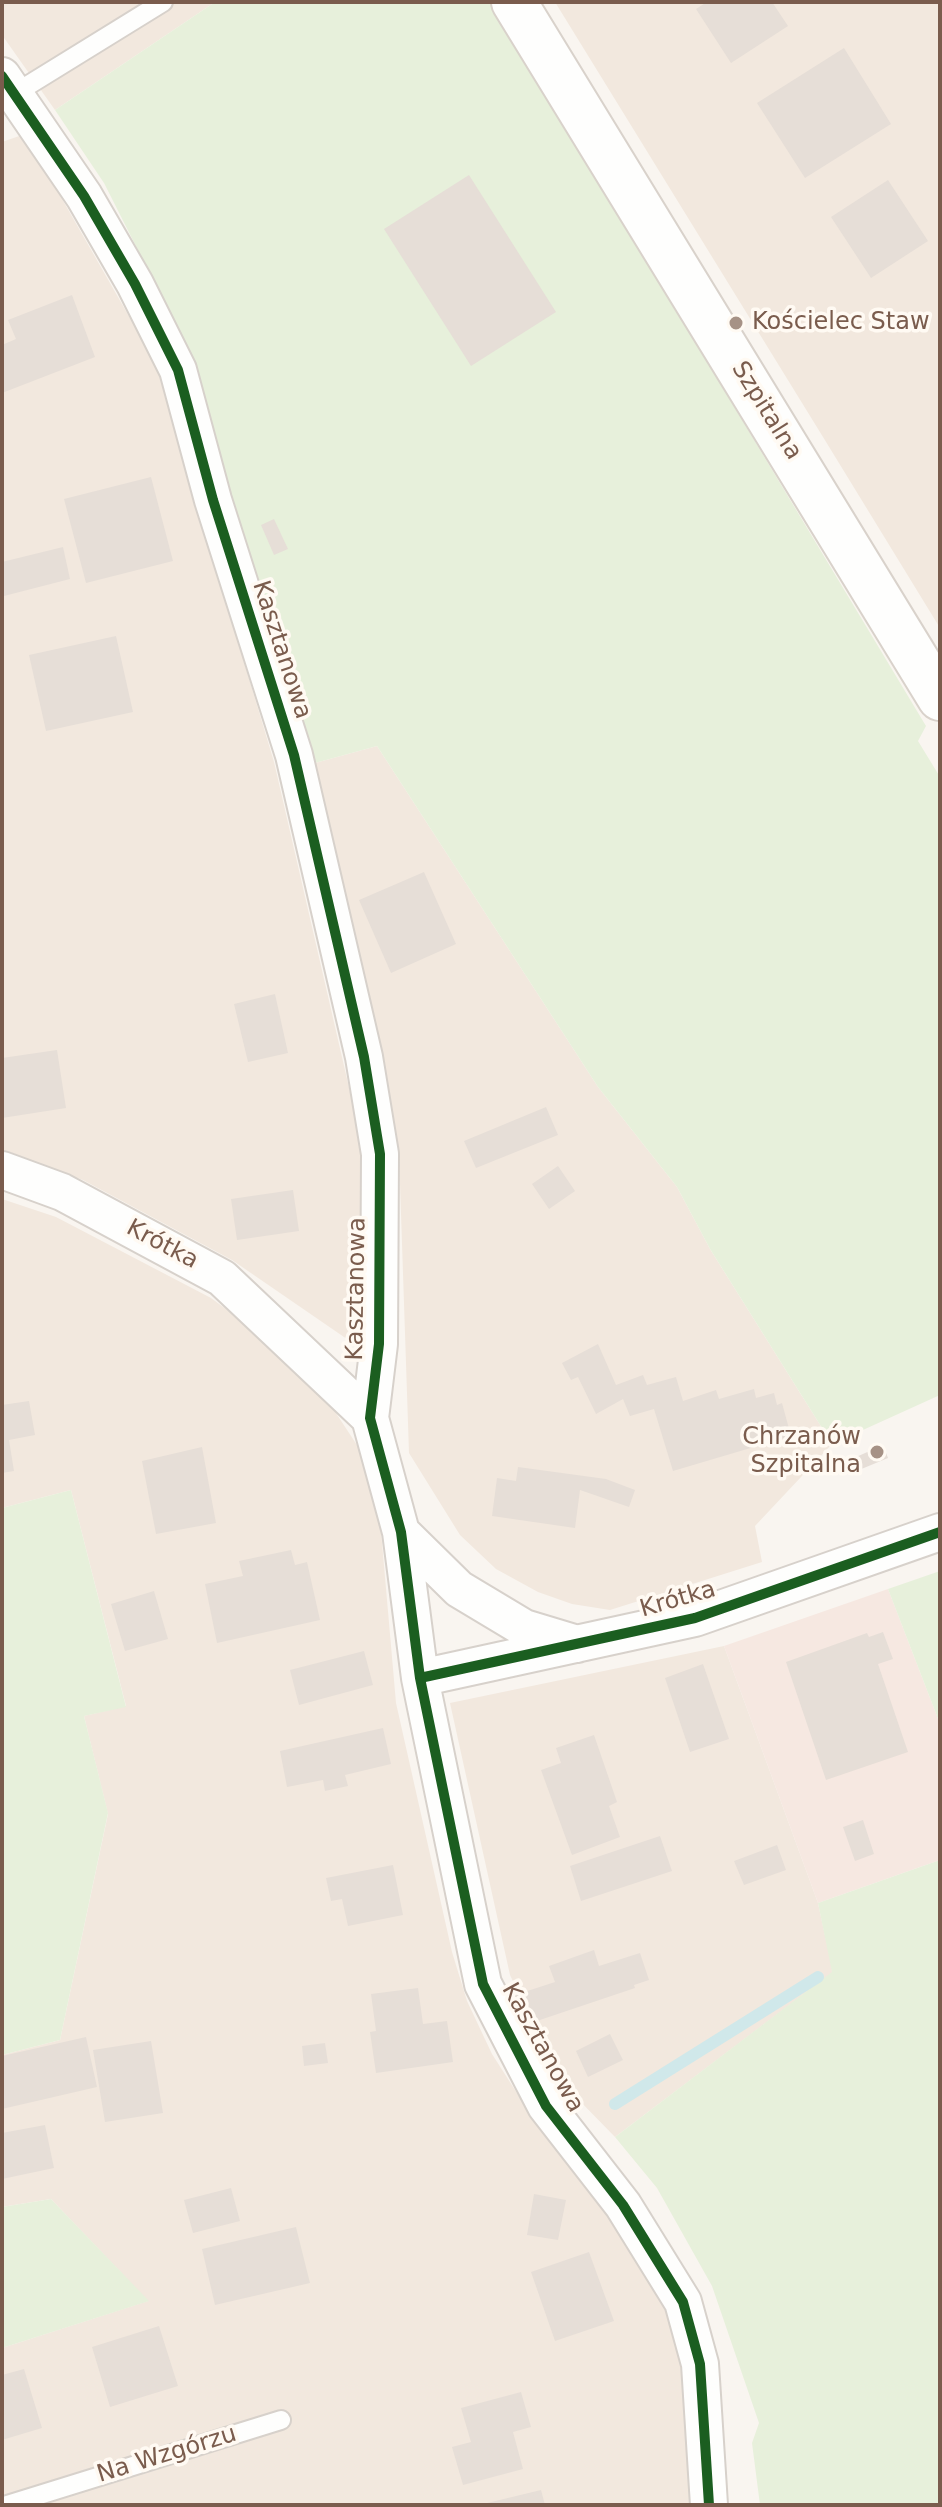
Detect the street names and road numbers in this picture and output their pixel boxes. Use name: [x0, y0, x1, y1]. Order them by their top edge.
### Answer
street label: Szpitalna: [725, 357, 807, 465]
street label: Kasztanowa: [245, 577, 317, 723]
street label: Krótka: [121, 1214, 203, 1276]
street label: Kasztanowa: [341, 1217, 373, 1361]
street label: Krótka: [637, 1575, 719, 1625]
street label: Kasztanowa: [495, 1978, 589, 2118]
street label: Na Wzgórzu: [94, 2420, 240, 2490]

